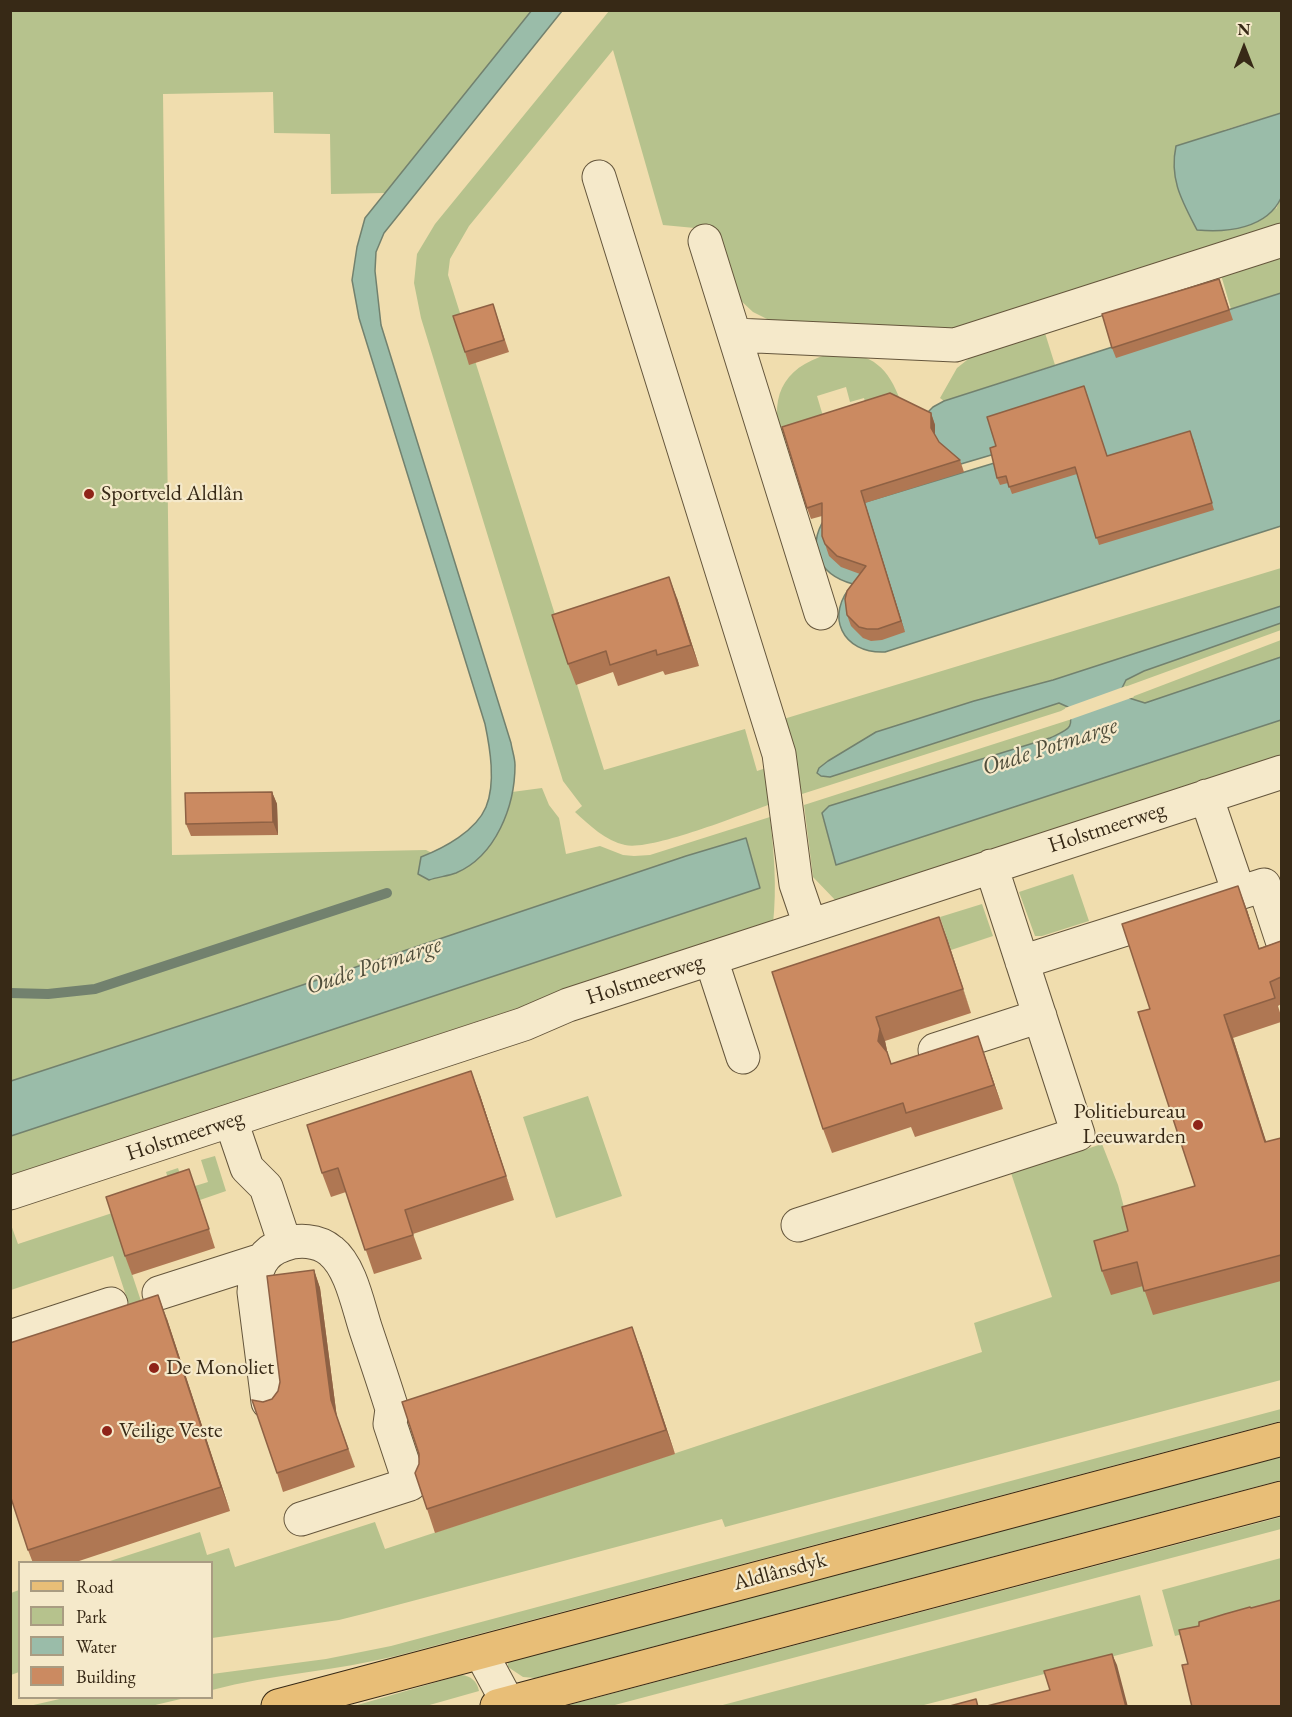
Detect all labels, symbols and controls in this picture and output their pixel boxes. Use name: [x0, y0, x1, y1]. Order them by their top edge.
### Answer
north arrow: [1214, 18, 1274, 78]
text: N: [1238, 19, 1250, 40]
place label: Sportveld Aldlân: [101, 481, 244, 507]
marker: Sportveld Aldlân: [82, 487, 96, 501]
water label: Oude Potmarge: [979, 712, 1121, 782]
street label: Holstmeerweg: [1045, 797, 1169, 859]
water label: Oude Potmarge: [303, 931, 445, 1001]
street label: Holstmeerweg: [583, 949, 707, 1011]
place label: Politiebureau Leeuwarden: [1074, 1099, 1186, 1150]
street label: Holstmeerweg: [123, 1105, 247, 1167]
marker: Politiebureau Leeuwarden: [1191, 1118, 1205, 1132]
place label: De Monoliet: [166, 1355, 274, 1381]
marker: De Monoliet: [147, 1361, 161, 1375]
place label: Veilige Veste: [119, 1418, 223, 1444]
marker: Veilige Veste: [100, 1424, 114, 1438]
street label: Aldlânsdyk: [730, 1547, 830, 1597]
legend: [18, 1561, 213, 1699]
text: Road: [76, 1575, 114, 1598]
text: Park: [76, 1605, 107, 1628]
text: Water: [76, 1635, 117, 1658]
text: Building: [76, 1665, 136, 1688]

